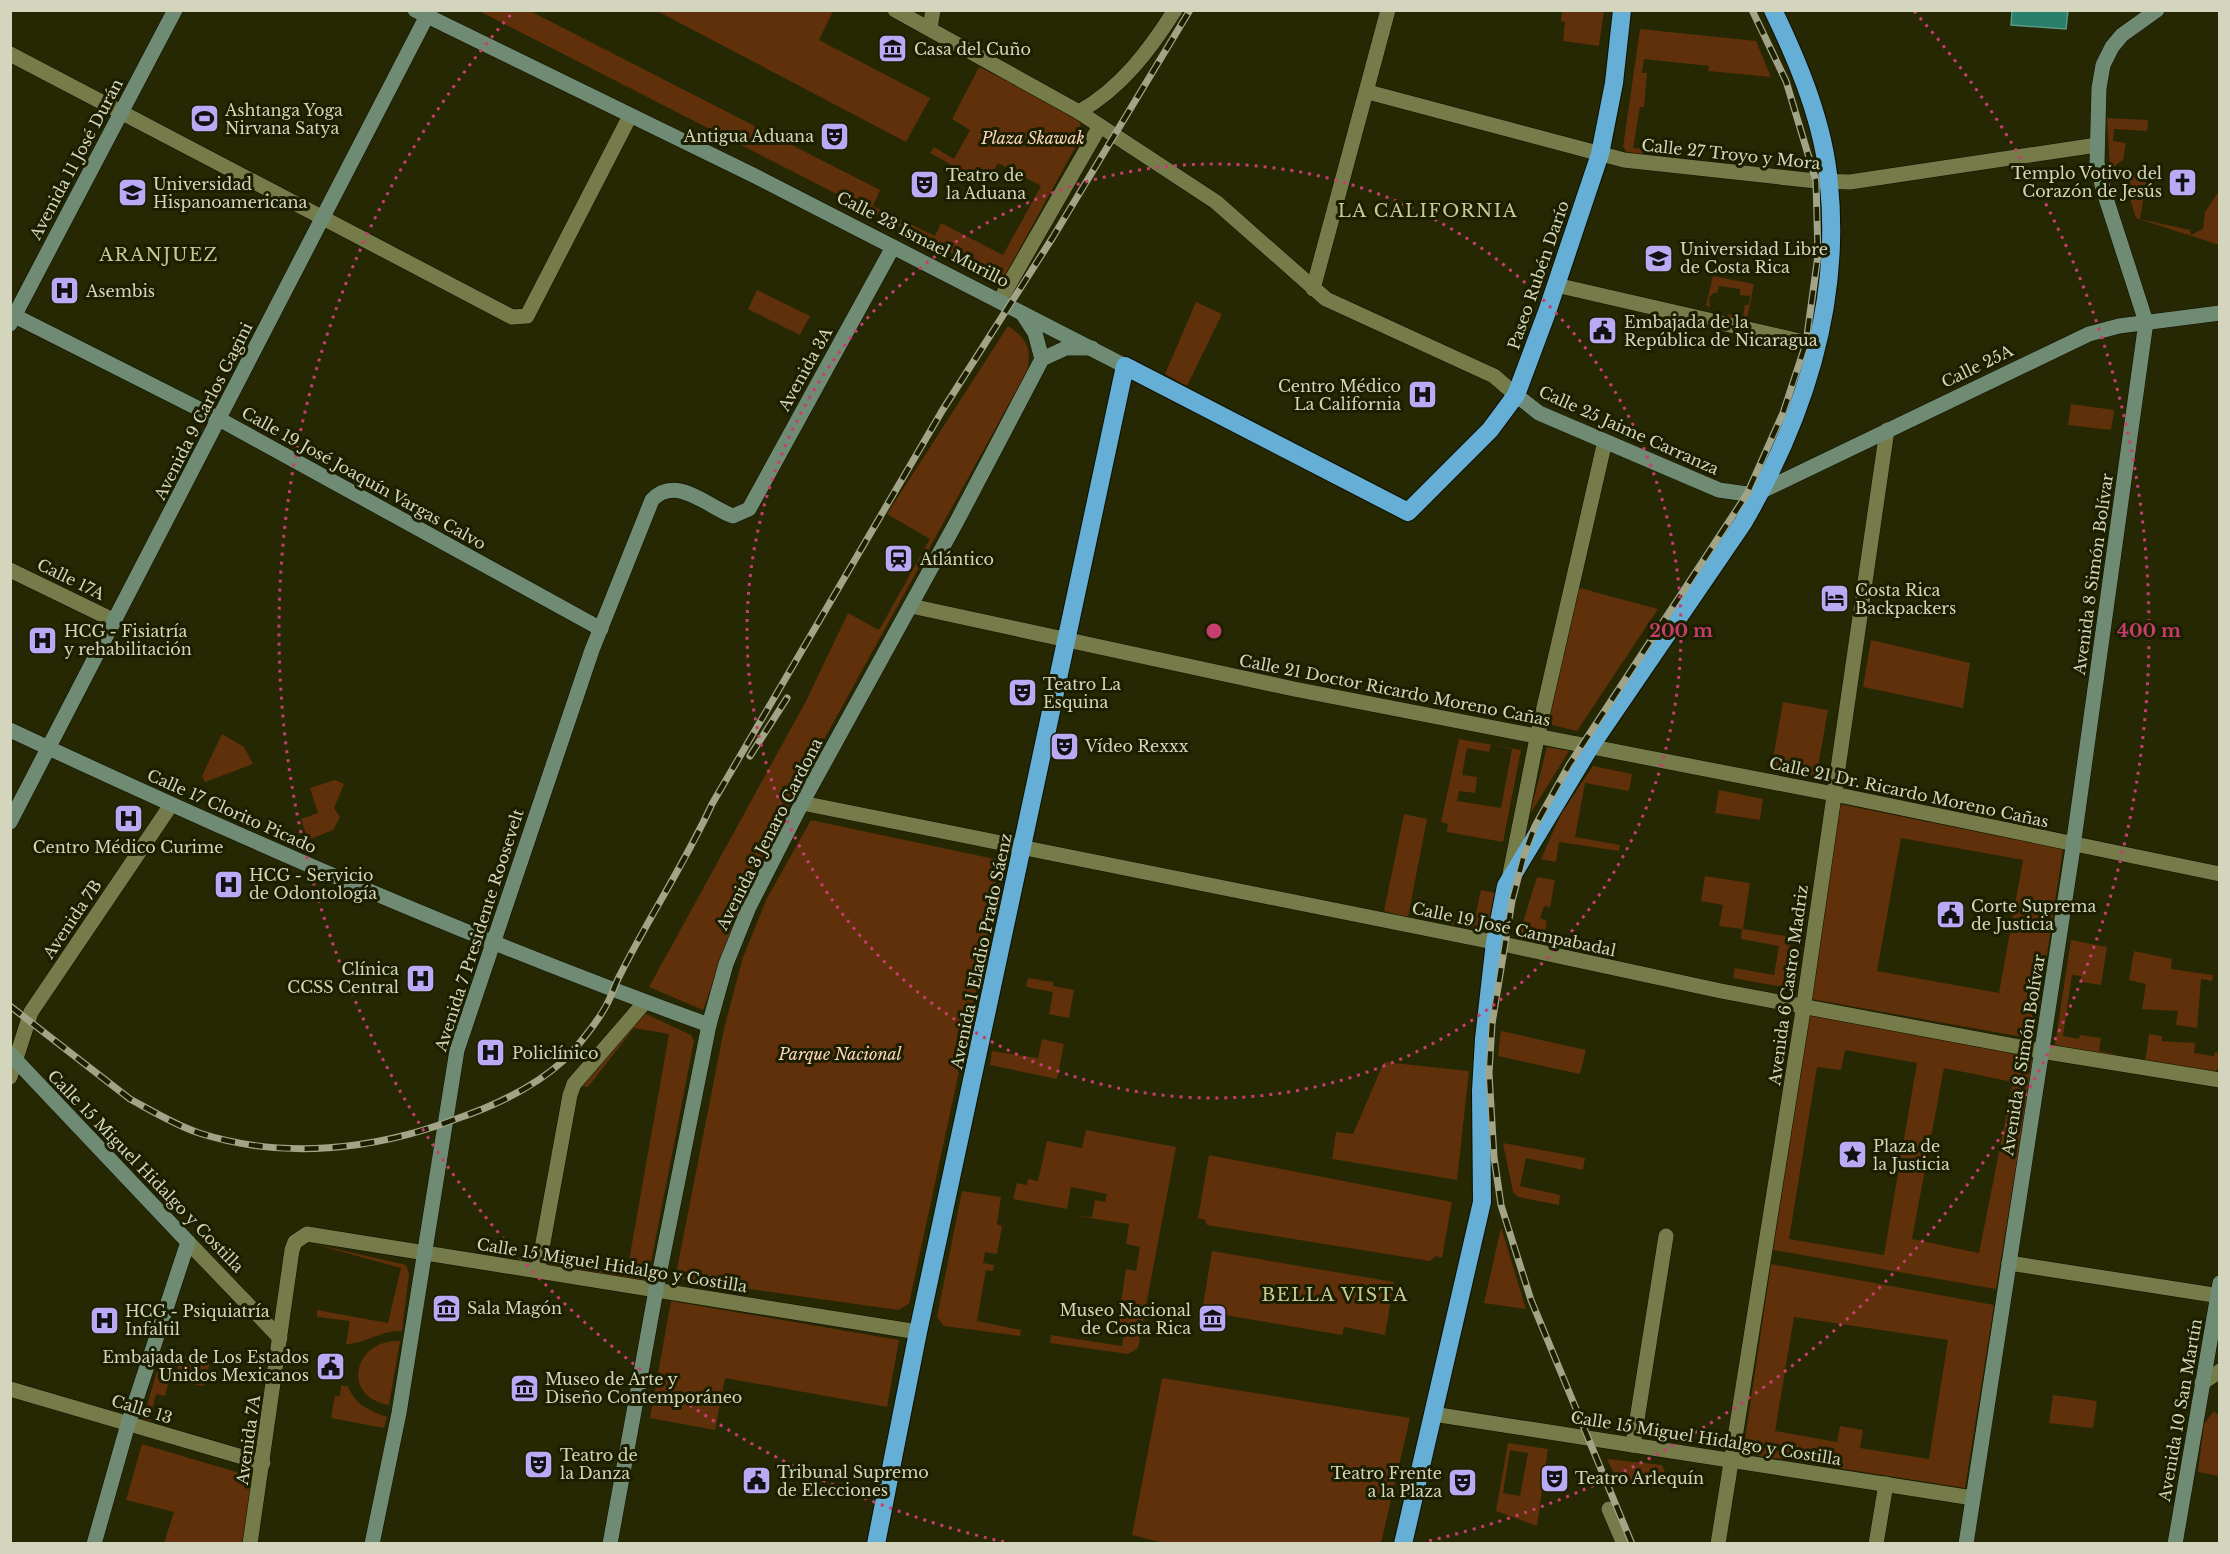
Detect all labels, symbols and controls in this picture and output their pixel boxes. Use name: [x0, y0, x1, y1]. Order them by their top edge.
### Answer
museum icon: Casa del Cuño: [877, 33, 909, 65]
place label: Casa del Cuño: [914, 39, 1031, 59]
street label: Avenida 11 José Durán: [25, 75, 127, 244]
place label: Ashtanga Yoga Nirvana Satya: [224, 100, 343, 138]
sports icon: Ashtanga Yoga Nirvana Satya: [188, 103, 220, 135]
theatre icon: Antigua Aduana: [819, 120, 851, 152]
place label: Antigua Aduana: [683, 126, 814, 146]
park label: Plaza Skawak: [980, 128, 1085, 148]
street label: Calle 27 Troyo y Mora: [1640, 135, 1822, 173]
place label: Templo Votivo del Corazón de Jesús: [2011, 163, 2162, 201]
place label: Teatro de la Aduana: [946, 165, 1026, 203]
church icon: Templo Votivo del Corazón de Jesús: [2167, 166, 2199, 198]
theatre icon: Teatro de la Aduana: [909, 168, 941, 200]
place label: Universidad Hispanoamericana: [153, 174, 307, 212]
school or university icon: Universidad Hispanoamericana: [116, 177, 148, 209]
street label: Calle 23 Ismael Murillo: [833, 187, 1013, 291]
street label: Paseo Rubén Darío: [1503, 198, 1573, 352]
district label: LA CALIFORNIA: [1338, 200, 1518, 222]
place label: Universidad Libre de Costa Rica: [1680, 239, 1828, 277]
school or university icon: Universidad Libre de Costa Rica: [1643, 242, 1675, 274]
district label: ARANJUEZ: [98, 244, 219, 266]
hospital icon: Asembis: [49, 275, 81, 307]
place label: Asembis: [85, 281, 155, 301]
place label: Embajada de la República de Nicaragua: [1624, 312, 1818, 350]
public building icon: Embajada de la República de Nicaragua: [1587, 315, 1619, 347]
street label: Avenida 9 Carlos Gagini: [149, 318, 257, 504]
street label: Avenida 3A: [773, 323, 837, 415]
street label: Calle 25A: [1938, 340, 2017, 392]
place label: Centro Médico La California: [1278, 376, 1401, 414]
hospital icon: Centro Médico La California: [1406, 379, 1438, 411]
street label: Calle 25 Jaime Carranza: [1536, 381, 1722, 479]
street label: Calle 19 José Joaquín Vargas Calvo: [238, 402, 490, 554]
street label: Avenida 8 Simón Bolívar: [2069, 472, 2117, 677]
station icon: Atlántico: [883, 543, 915, 575]
place label: Atlántico: [919, 549, 994, 569]
street label: Calle 17A: [34, 554, 109, 604]
place label: Costa Rica Backpackers: [1855, 580, 1956, 618]
hotel icon: Costa Rica Backpackers: [1818, 583, 1850, 615]
text: 200 m: [1649, 620, 1713, 642]
text: 400 m: [2117, 620, 2181, 642]
place label: HCG - Fisiatría y rehabilitación: [64, 621, 192, 659]
centre of rings: [1204, 621, 1224, 641]
hospital icon: HCG - Fisiatría y rehabilitación: [27, 624, 59, 656]
street label: Calle 21 Doctor Ricardo Moreno Cañas: [1238, 650, 1552, 730]
place label: Teatro La Esquina: [1043, 674, 1121, 712]
theatre icon: Teatro La Esquina: [1006, 677, 1038, 709]
theatre icon: Vídeo Rexxx: [1048, 730, 1080, 762]
street label: Avenida 3 Jenaro Cardona: [711, 735, 826, 934]
place label: Vídeo Rexxx: [1084, 736, 1189, 756]
street label: Calle 21 Dr. Ricardo Moreno Cañas: [1767, 753, 2051, 831]
street label: Calle 17 Clorito Picado: [144, 765, 320, 857]
hospital icon: Centro Médico Curime: [112, 803, 144, 835]
street label: Avenida 7 Presidente Roosevelt: [430, 806, 528, 1055]
street label: Avenida 1 Eladio Prado Sáenz: [946, 831, 1016, 1072]
place label: Centro Médico Curime: [33, 837, 223, 857]
place label: HCG - Servicio de Odontología: [249, 865, 377, 903]
hospital icon: HCG - Servicio de Odontología: [212, 868, 244, 900]
street label: Avenida 7B: [38, 876, 106, 963]
street label: Avenida 6 Castro Madriz: [1764, 883, 1812, 1087]
place label: Corte Suprema de Justicia: [1971, 896, 2096, 934]
street label: Calle 19 José Campabadal: [1410, 898, 1618, 960]
public building icon: Corte Suprema de Justicia: [1934, 899, 1966, 931]
street label: Avenida 8 Simón Bolívar: [1997, 953, 2049, 1158]
place label: Clínica CCSS Central: [287, 959, 399, 997]
hospital icon: Clínica CCSS Central: [404, 962, 436, 994]
hospital icon: Policlínico: [475, 1037, 507, 1069]
place label: Policlínico: [512, 1043, 598, 1063]
park label: Parque Nacional: [777, 1044, 903, 1064]
street label: Calle 15 Miguel Hidalgo y Costilla: [44, 1066, 248, 1276]
place label: Plaza de la Justicia: [1873, 1136, 1950, 1174]
place icon: Plaza de la Justicia: [1836, 1139, 1868, 1171]
street label: Calle 15 Miguel Hidalgo y Costilla: [475, 1234, 749, 1296]
district label: BELLA VISTA: [1261, 1284, 1409, 1306]
museum icon: Sala Magón: [430, 1292, 462, 1324]
place label: Sala Magón: [467, 1298, 562, 1318]
place label: Museo Nacional de Costa Rica: [1059, 1300, 1191, 1338]
place label: HCG - Psiquiatría Infaltil: [125, 1301, 270, 1339]
museum icon: Museo Nacional de Costa Rica: [1196, 1303, 1228, 1335]
hospital icon: HCG - Psiquiatría Infaltil: [88, 1304, 120, 1336]
street label: Avenida 10 San Martín: [2154, 1317, 2206, 1504]
place label: Embajada de Los Estados Unidos Mexicanos: [102, 1347, 309, 1385]
public building icon: Embajada de Los Estados Unidos Mexicanos: [314, 1350, 346, 1382]
place label: Museo de Arte y Diseño Contemporáneo: [545, 1369, 742, 1407]
museum icon: Museo de Arte y Diseño Contemporáneo: [508, 1372, 540, 1404]
street label: Calle 13: [109, 1390, 175, 1428]
street label: Avenida 7A: [232, 1393, 264, 1487]
street label: Calle 15 Miguel Hidalgo y Costilla: [1569, 1407, 1843, 1469]
place label: Teatro de la Danza: [560, 1445, 638, 1483]
theatre icon: Teatro de la Danza: [523, 1448, 555, 1480]
place label: Tribunal Supremo de Elecciones: [777, 1462, 929, 1500]
theatre icon: Teatro Arlequín: [1538, 1462, 1570, 1494]
place label: Teatro Frente a la Plaza: [1331, 1463, 1442, 1501]
public building icon: Tribunal Supremo de Elecciones: [740, 1465, 772, 1497]
theatre icon: Teatro Frente a la Plaza: [1447, 1466, 1479, 1498]
place label: Teatro Arlequín: [1575, 1468, 1704, 1488]

